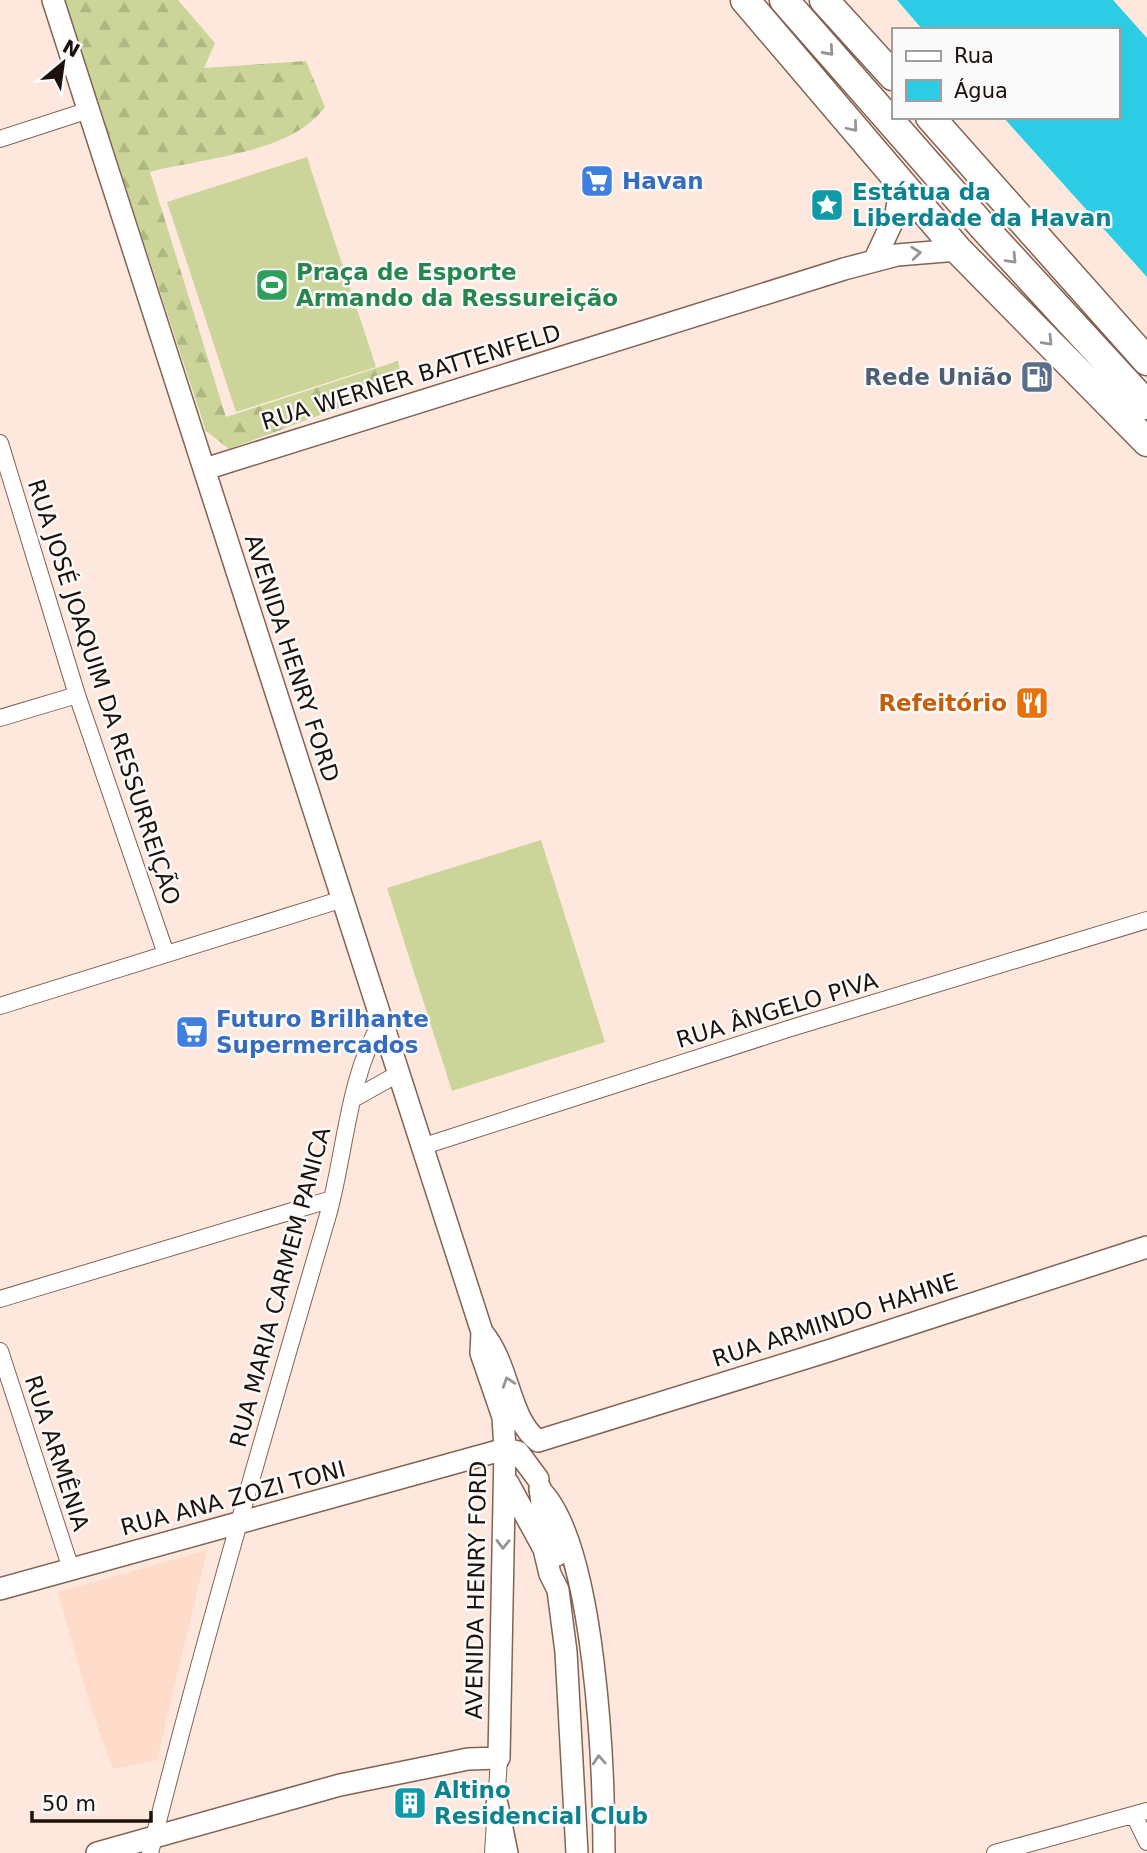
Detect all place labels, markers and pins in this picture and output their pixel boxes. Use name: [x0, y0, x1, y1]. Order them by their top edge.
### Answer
supermarket icon: Havan: [578, 162, 616, 200]
place label: Havan: [622, 168, 704, 194]
place label: Estátua da Liberdade da Havan: [852, 179, 1112, 231]
place icon: Estátua da Liberdade da Havan: [808, 186, 846, 224]
place label: Praça de Esporte Armando da Ressureição: [296, 259, 618, 311]
sports icon: Praça de Esporte Armando da Ressureição: [253, 266, 291, 304]
fuel station icon: Rede União: [1018, 358, 1056, 396]
place label: Rede União: [864, 364, 1012, 390]
restaurant icon: Refeitório: [1013, 684, 1051, 722]
place label: Refeitório: [878, 690, 1007, 716]
place label: Futuro Brilhante Supermercados: [216, 1006, 429, 1058]
supermarket icon: Futuro Brilhante Supermercados: [173, 1013, 211, 1051]
place label: Altino Residencial Club: [434, 1777, 648, 1829]
building icon: Altino Residencial Club: [391, 1784, 429, 1822]

